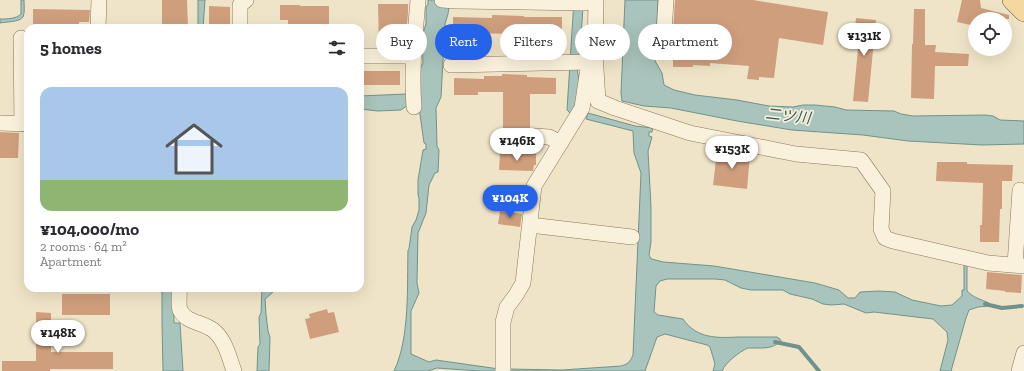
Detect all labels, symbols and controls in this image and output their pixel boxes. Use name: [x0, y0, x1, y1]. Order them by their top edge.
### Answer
map controls: [968, 12, 1012, 56]
button: locate: [968, 12, 1012, 56]
pin: ¥131K: [836, 23, 892, 57]
chip: Buy: [376, 24, 427, 60]
chip: Rent: [435, 24, 492, 60]
chip: Filters: [500, 24, 567, 60]
chip: New: [575, 24, 630, 60]
chip: Apartment: [638, 24, 732, 60]
text: ¥131K: [847, 28, 881, 43]
icon: filters: [326, 37, 348, 59]
text: 5 homes: [40, 38, 102, 58]
water label: 二ツ川: [765, 105, 813, 128]
icon: home: [158, 113, 230, 185]
pin: ¥146K: [489, 128, 545, 162]
text: ¥146K: [499, 133, 535, 148]
pin: ¥153K: [704, 136, 760, 170]
text: ¥153K: [714, 141, 750, 156]
pin: ¥104K: [482, 185, 538, 219]
text: ¥104K: [492, 190, 528, 205]
text: ¥104,000/mo: [40, 219, 139, 239]
text: 2 rooms · 64 m²: [40, 239, 127, 254]
text: Apartment: [40, 254, 102, 269]
pin: ¥148K: [30, 320, 86, 354]
text: ¥148K: [40, 325, 76, 340]

